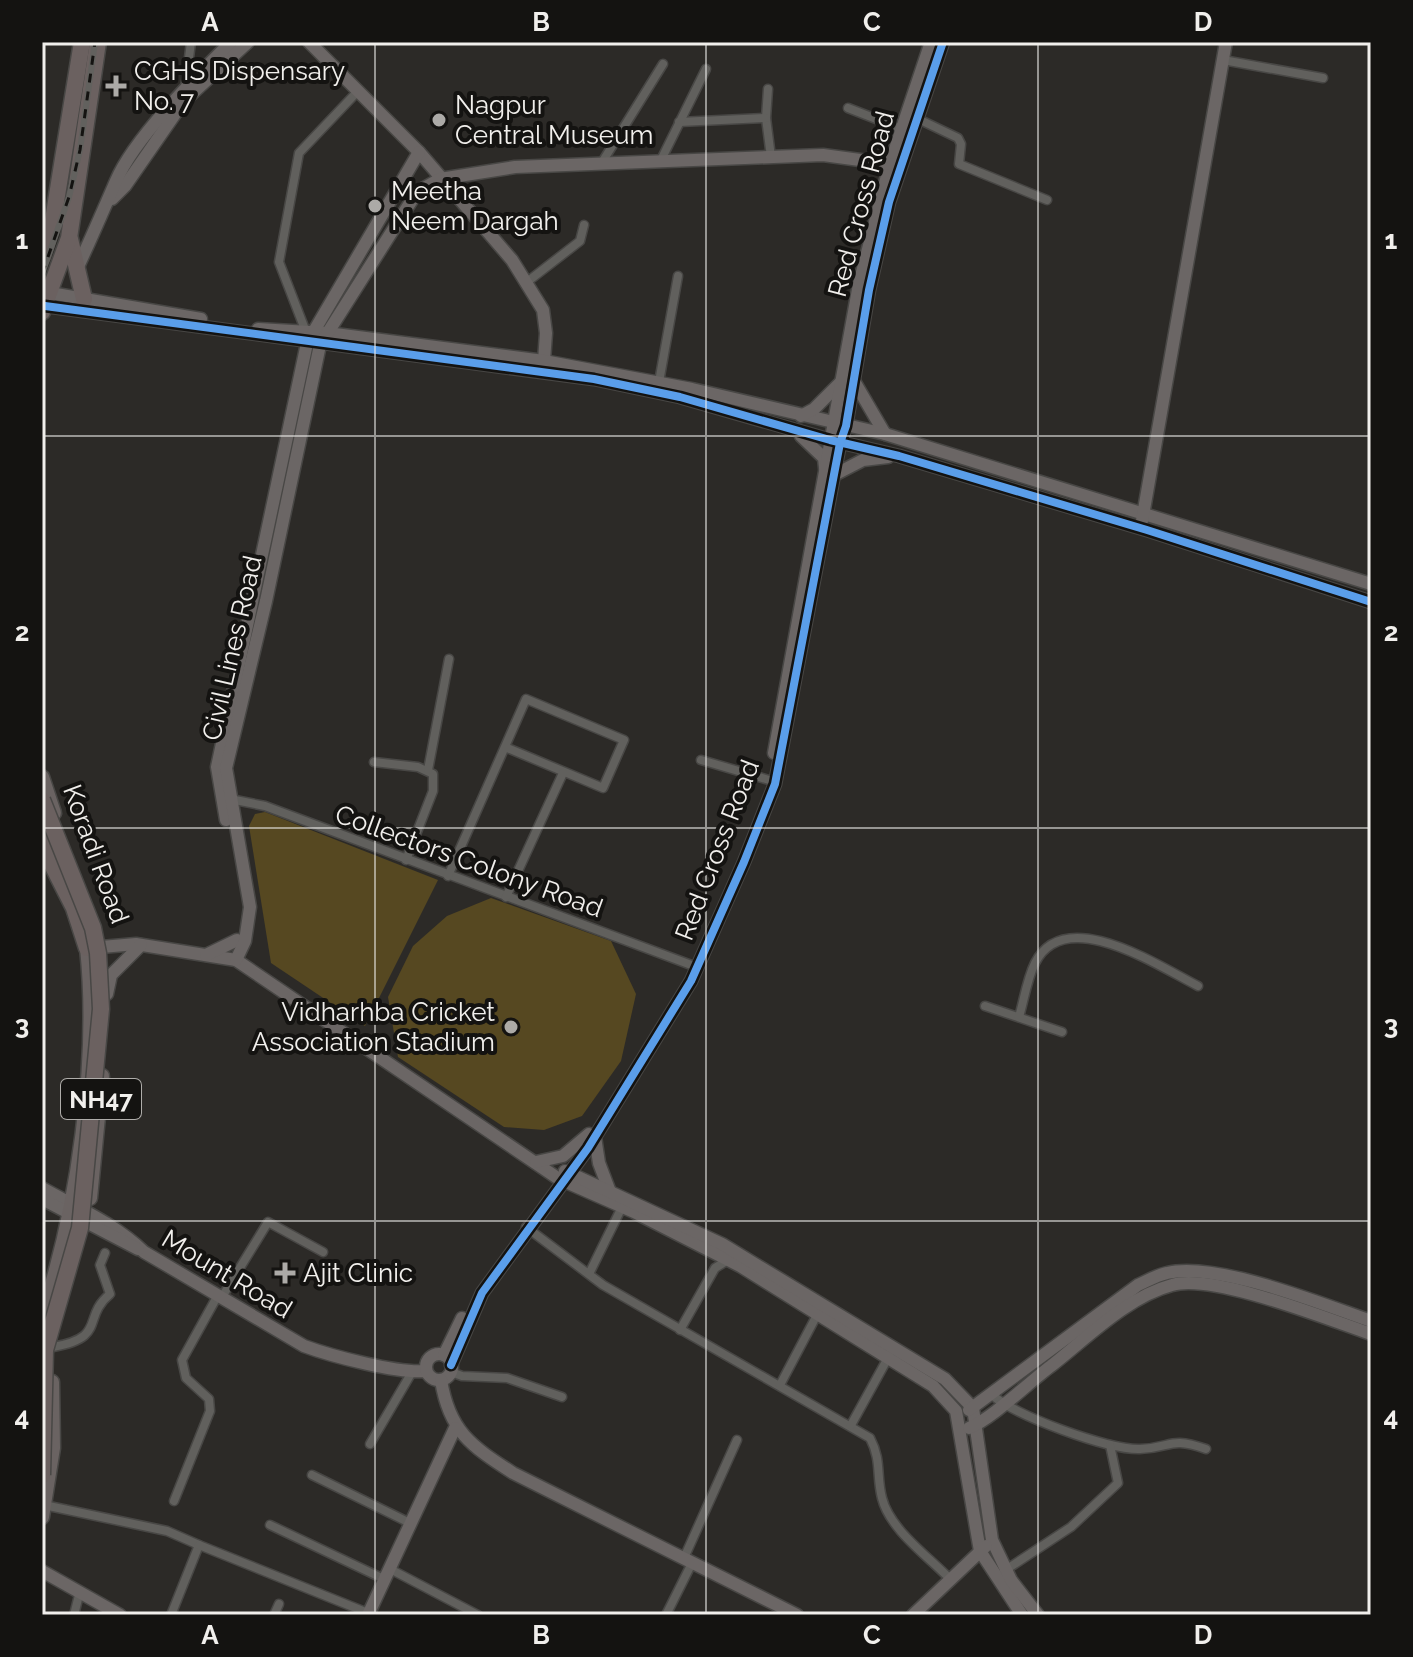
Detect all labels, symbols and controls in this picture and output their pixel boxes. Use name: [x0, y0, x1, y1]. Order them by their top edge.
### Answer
text: A: [201, 7, 219, 37]
text: B: [532, 7, 550, 37]
text: C: [863, 7, 881, 37]
text: D: [1194, 7, 1212, 37]
place label: CGHS Dispensary No. 7: [134, 56, 345, 116]
marker: CGHS Dispensary No. 7: [105, 75, 127, 97]
place label: Nagpur Central Museum: [455, 90, 653, 150]
street label: Red Cross Road: [822, 108, 900, 300]
marker: Nagpur Central Museum: [430, 111, 448, 129]
place label: Meetha Neem Dargah: [391, 176, 559, 236]
marker: Meetha Neem Dargah: [366, 197, 384, 215]
text: 1: [16, 225, 29, 255]
text: 1: [1385, 225, 1398, 255]
street label: Civil Lines Road: [196, 553, 268, 743]
text: 2: [15, 617, 29, 647]
text: 2: [1384, 617, 1398, 647]
street label: Red Cross Road: [669, 756, 765, 944]
street label: Koradi Road: [57, 781, 135, 927]
street label: Collectors Colony Road: [331, 799, 607, 923]
place label: Vidharhba Cricket Association Stadium: [252, 997, 495, 1057]
text: 3: [15, 1010, 29, 1040]
text: 3: [1384, 1010, 1398, 1040]
marker: Vidharhba Cricket Association Stadium: [502, 1018, 520, 1036]
road number: NH47: [61, 1079, 141, 1119]
street label: Mount Road: [157, 1223, 297, 1325]
place label: Ajit Clinic: [303, 1258, 413, 1288]
marker: Ajit Clinic: [274, 1262, 296, 1284]
text: 4: [15, 1402, 29, 1432]
text: 4: [1384, 1402, 1398, 1432]
text: A: [201, 1620, 219, 1650]
text: B: [532, 1620, 550, 1650]
text: C: [863, 1620, 881, 1650]
text: D: [1194, 1620, 1212, 1650]

